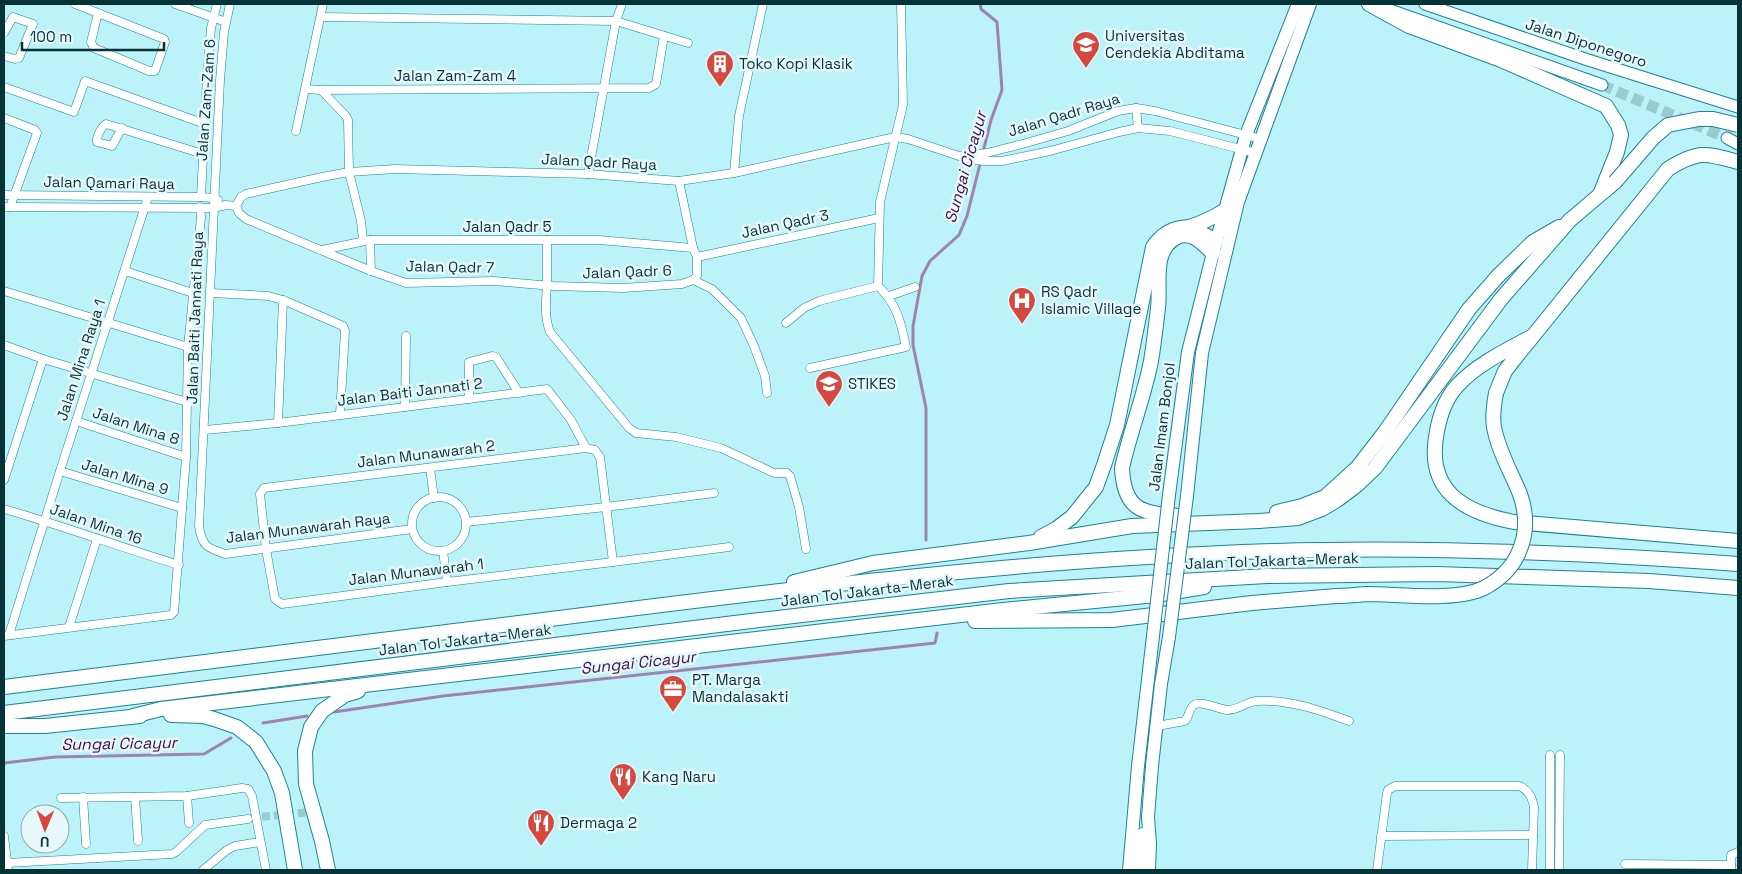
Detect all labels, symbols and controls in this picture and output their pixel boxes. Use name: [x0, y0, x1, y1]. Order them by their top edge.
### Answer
street label: Jalan Diponegoro: [1523, 14, 1649, 71]
scale bar: [22, 20, 165, 52]
place label: Universitas Cendekia Abditama: [1105, 26, 1245, 62]
text: 100 m: [30, 27, 72, 46]
school or university icon: Universitas Cendekia Abditama: [1071, 30, 1101, 69]
street label: Jalan Zam-Zam 6: [192, 38, 219, 162]
building icon: Toko Kopi Klasik: [705, 49, 735, 88]
place label: Toko Kopi Klasik: [739, 54, 853, 73]
street label: Jalan Zam-Zam 4: [394, 66, 516, 85]
street label: Jalan Qadr Raya: [1006, 88, 1122, 141]
water label: Sungai Cicayur: [939, 107, 992, 225]
street label: Jalan Qadr Raya: [541, 149, 658, 174]
street label: Jalan Qamari Raya: [43, 172, 175, 193]
street label: Jalan Qadr 3: [739, 205, 830, 242]
street label: Jalan Qadr 5: [462, 217, 552, 236]
street label: Jalan Baiti Jannati Raya: [182, 231, 207, 405]
street label: Jalan Qadr 7: [406, 256, 494, 277]
street label: Jalan Qadr 6: [582, 260, 672, 283]
place label: RS Qadr Islamic Village: [1041, 282, 1141, 318]
hospital icon: RS Qadr Islamic Village: [1007, 286, 1037, 325]
street label: Jalan Mina Raya 1: [52, 297, 109, 423]
street label: Jalan Imam Bonjol: [1144, 362, 1179, 492]
school or university icon: STIKES: [814, 369, 844, 408]
street label: Jalan Baiti Jannati 2: [336, 373, 484, 410]
place label: STIKES: [848, 374, 896, 393]
street label: Jalan Mina 8: [90, 403, 182, 448]
street label: Jalan Munawarah 2: [356, 436, 496, 471]
street label: Jalan Mina 9: [79, 454, 171, 499]
street label: Jalan Mina 16: [48, 499, 145, 548]
street label: Jalan Munawarah Raya: [225, 508, 392, 547]
street label: Jalan Tol Jakarta–Merak: [1185, 548, 1359, 573]
street label: Jalan Munawarah 1: [347, 554, 485, 589]
street label: Jalan Tol Jakarta–Merak: [779, 570, 954, 611]
street label: Jalan Tol Jakarta–Merak: [377, 619, 552, 660]
water label: Sungai Cicayur: [580, 646, 698, 679]
place label: PT. Marga Mandalasakti: [692, 670, 788, 706]
office icon: PT. Marga Mandalasakti: [658, 674, 688, 713]
water label: Sungai Cicayur: [61, 732, 179, 755]
restaurant icon: Kang Naru: [608, 762, 638, 801]
place label: Kang Naru: [642, 767, 716, 786]
north arrow: [20, 804, 70, 854]
restaurant icon: Dermaga 2: [526, 808, 556, 847]
place label: Dermaga 2: [560, 813, 637, 832]
text: U: [40, 833, 50, 851]

